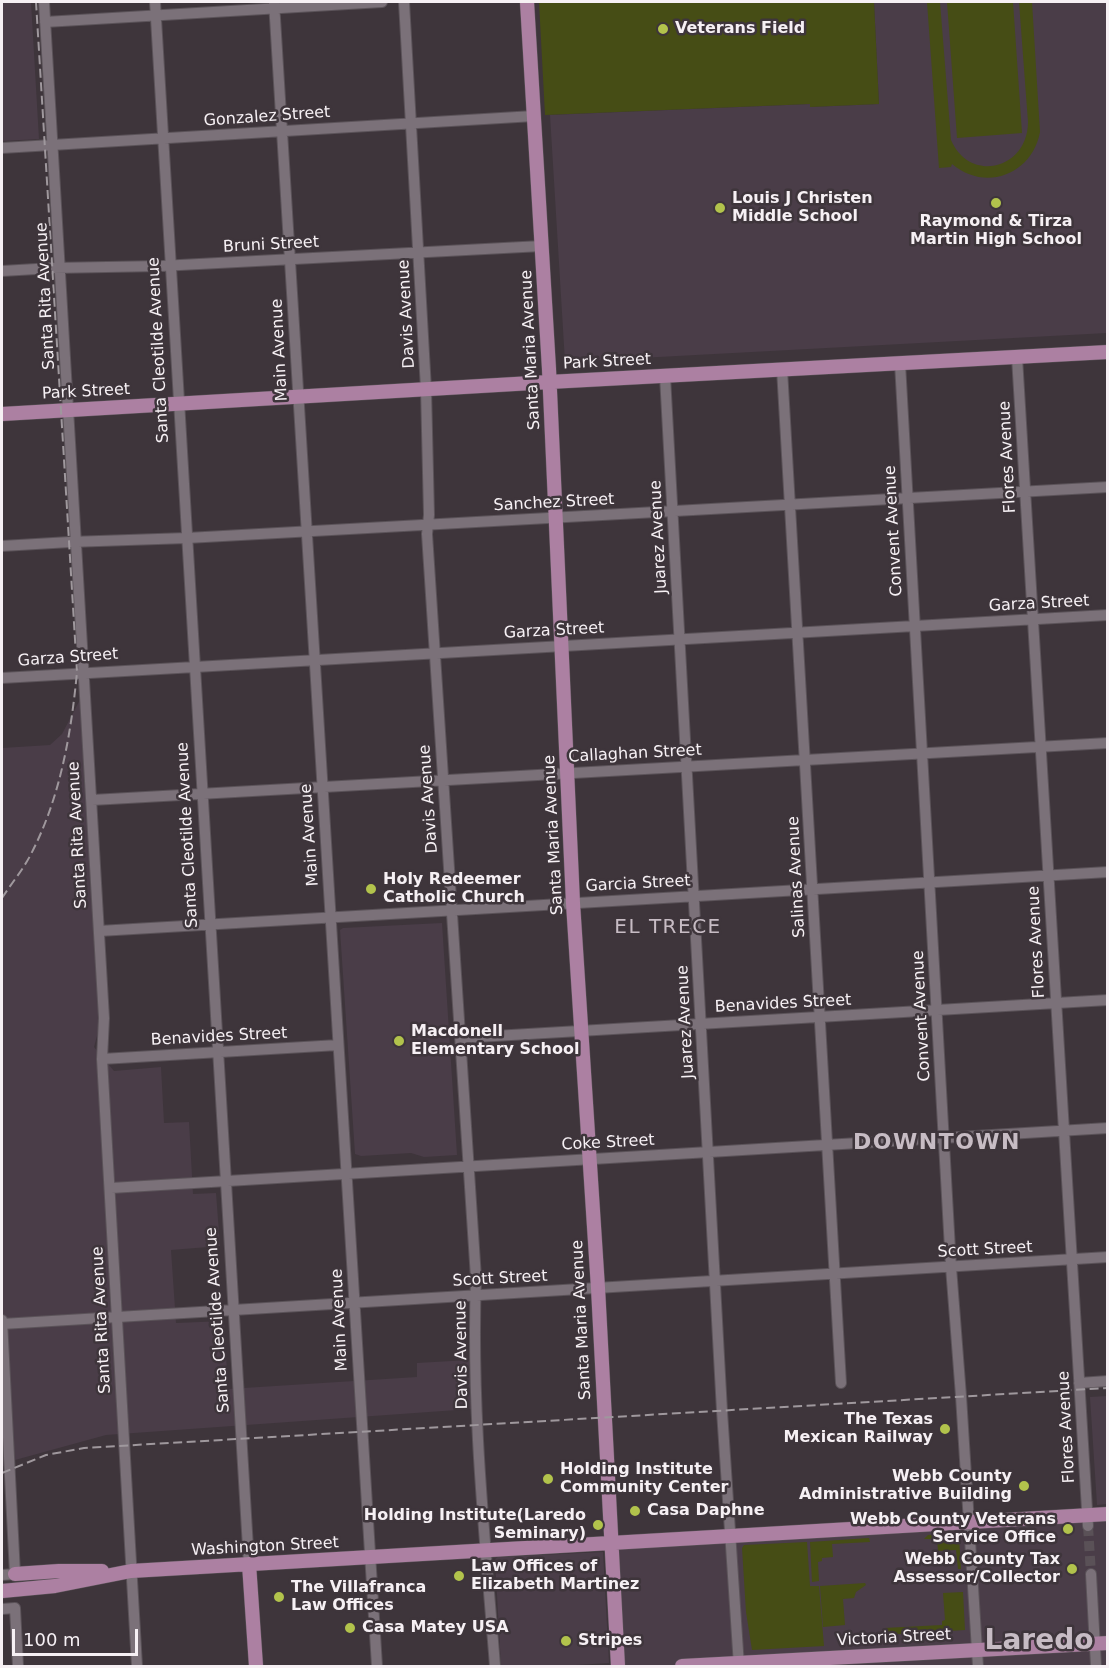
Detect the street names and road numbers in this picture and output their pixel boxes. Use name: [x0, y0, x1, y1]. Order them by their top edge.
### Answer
street label: Gonzalez Street: [203, 103, 331, 131]
street label: Santa Rita Avenue: [33, 222, 59, 370]
street label: Bruni Street: [223, 233, 319, 257]
street label: Santa Cleotilde Avenue: [145, 257, 173, 443]
street label: Davis Avenue: [395, 259, 419, 369]
street label: Santa Maria Avenue: [517, 269, 545, 431]
street label: Main Avenue: [268, 298, 292, 402]
street label: Park Street: [562, 350, 652, 374]
street label: Park Street: [41, 380, 131, 404]
street label: Flores Avenue: [995, 400, 1021, 514]
street label: Convent Avenue: [881, 465, 907, 597]
street label: Juarez Avenue: [646, 480, 672, 594]
street label: Sanchez Street: [493, 490, 615, 516]
street label: Garza Street: [988, 592, 1090, 616]
street label: Garza Street: [503, 619, 605, 643]
street label: Garza Street: [17, 645, 119, 671]
street label: Callaghan Street: [568, 741, 702, 767]
street label: Santa Cleotilde Avenue: [174, 742, 202, 928]
street label: Davis Avenue: [416, 744, 442, 854]
street label: Santa Maria Avenue: [540, 754, 568, 916]
street label: Santa Rita Avenue: [65, 761, 91, 909]
street label: Main Avenue: [297, 783, 323, 887]
street label: Salinas Avenue: [784, 816, 810, 938]
street label: Garcia Street: [585, 872, 691, 896]
street label: Flores Avenue: [1024, 885, 1050, 999]
street label: Convent Avenue: [909, 950, 935, 1082]
street label: Juarez Avenue: [673, 965, 699, 1079]
street label: Benavides Street: [714, 991, 852, 1017]
street label: Benavides Street: [150, 1024, 288, 1050]
street label: Coke Street: [561, 1131, 655, 1155]
street label: Santa Cleotilde Avenue: [202, 1226, 234, 1414]
street label: Scott Street: [937, 1238, 1033, 1262]
street label: Santa Maria Avenue: [568, 1239, 596, 1401]
street label: Santa Rita Avenue: [89, 1246, 115, 1394]
street label: Scott Street: [452, 1267, 548, 1291]
street label: Main Avenue: [328, 1268, 352, 1372]
street label: Davis Avenue: [451, 1300, 473, 1410]
street label: Flores Avenue: [1054, 1370, 1080, 1484]
street label: Washington Street: [191, 1534, 339, 1560]
street label: Victoria Street: [836, 1625, 952, 1651]

